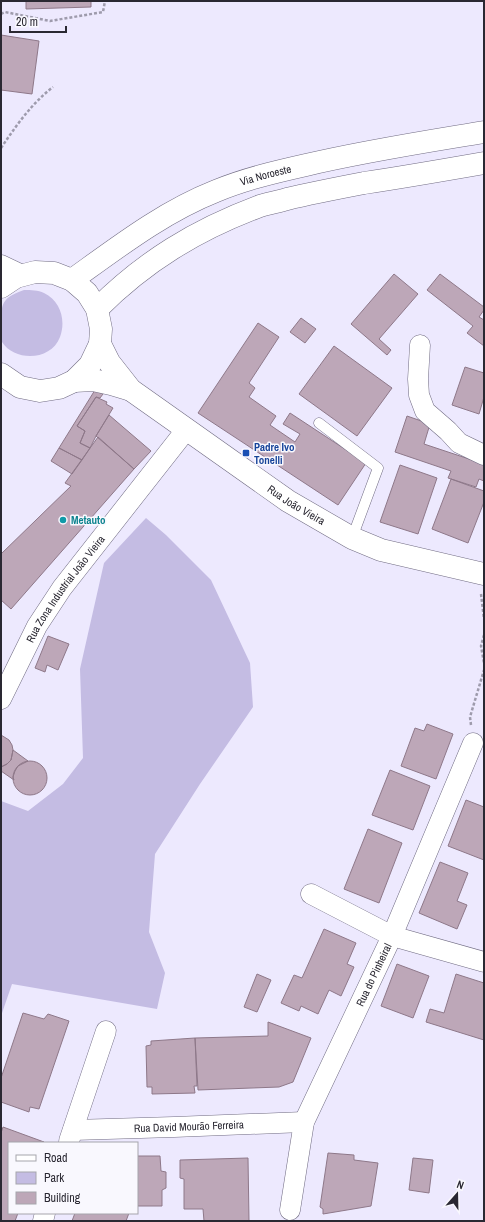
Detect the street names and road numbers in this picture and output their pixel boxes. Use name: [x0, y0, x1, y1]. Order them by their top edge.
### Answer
street label: Via Noroeste: [238, 162, 293, 189]
street label: Rua João Vieira: [265, 482, 328, 528]
street label: Rua Zona Industrial João Vieira: [23, 532, 108, 645]
street label: Rua do Pinheiral: [353, 941, 395, 1008]
street label: Rua David Mourão Ferreira: [134, 1117, 244, 1135]

